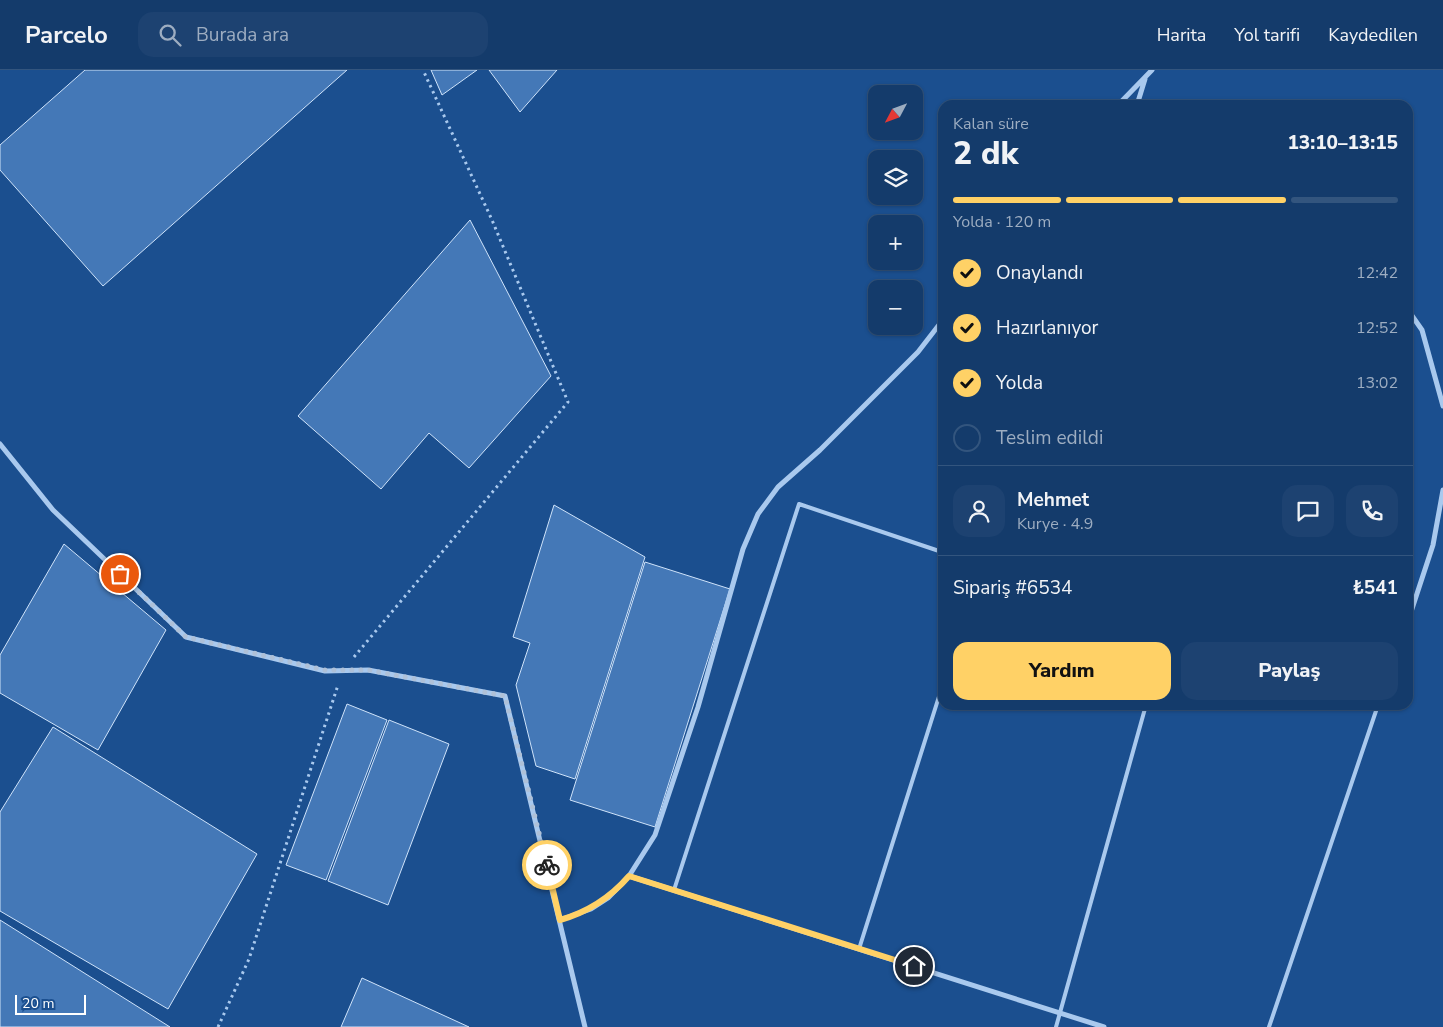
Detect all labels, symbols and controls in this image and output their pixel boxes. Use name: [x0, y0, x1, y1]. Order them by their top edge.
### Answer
search box: [138, 12, 488, 57]
text: Parcelo: [25, 19, 108, 51]
icon: search: [156, 21, 184, 49]
text: Burada ara: [196, 22, 289, 48]
text: Harita: [1157, 23, 1206, 47]
text: Yol tarifi: [1234, 23, 1300, 47]
text: Kaydedilen: [1328, 23, 1418, 47]
north arrow: [868, 85, 922, 140]
map controls: [868, 85, 923, 335]
text: Kalan süre: [953, 113, 1029, 135]
text: 13:10–13:15: [1287, 130, 1398, 156]
text: 2 dk: [953, 132, 1018, 175]
button: layers: [868, 150, 923, 205]
text: Yolda · 120 m: [953, 211, 1051, 233]
button: +: [868, 215, 923, 270]
icon: check: [953, 259, 981, 287]
text: Onaylandı: [996, 260, 1083, 286]
text: 12:42: [1356, 262, 1398, 284]
button: −: [868, 280, 923, 335]
icon: check: [953, 314, 981, 342]
text: Hazırlanıyor: [996, 315, 1098, 341]
text: 12:52: [1356, 317, 1398, 339]
icon: check: [953, 369, 981, 397]
text: Yolda: [996, 370, 1043, 396]
text: 13:02: [1356, 372, 1398, 394]
text: Teslim edildi: [996, 425, 1103, 451]
button: person: [953, 485, 1005, 537]
button: chat: [1282, 485, 1334, 537]
button: phone: [1346, 485, 1398, 537]
text: Mehmet: [1017, 487, 1089, 513]
text: Kurye · 4.9: [1017, 513, 1093, 535]
pin: [99, 553, 141, 595]
icon: bag: [106, 560, 134, 588]
text: Sipariş #6534: [953, 575, 1072, 601]
text: ₺541: [1352, 575, 1398, 601]
button: Yardım: [953, 642, 1171, 700]
button: Paylaş: [1181, 642, 1398, 700]
courier: [522, 840, 572, 890]
icon: bike: [533, 851, 561, 879]
pin: [893, 945, 935, 987]
icon: home: [900, 952, 928, 980]
scale bar: [15, 992, 86, 1015]
text: 20 m: [22, 994, 54, 1013]

